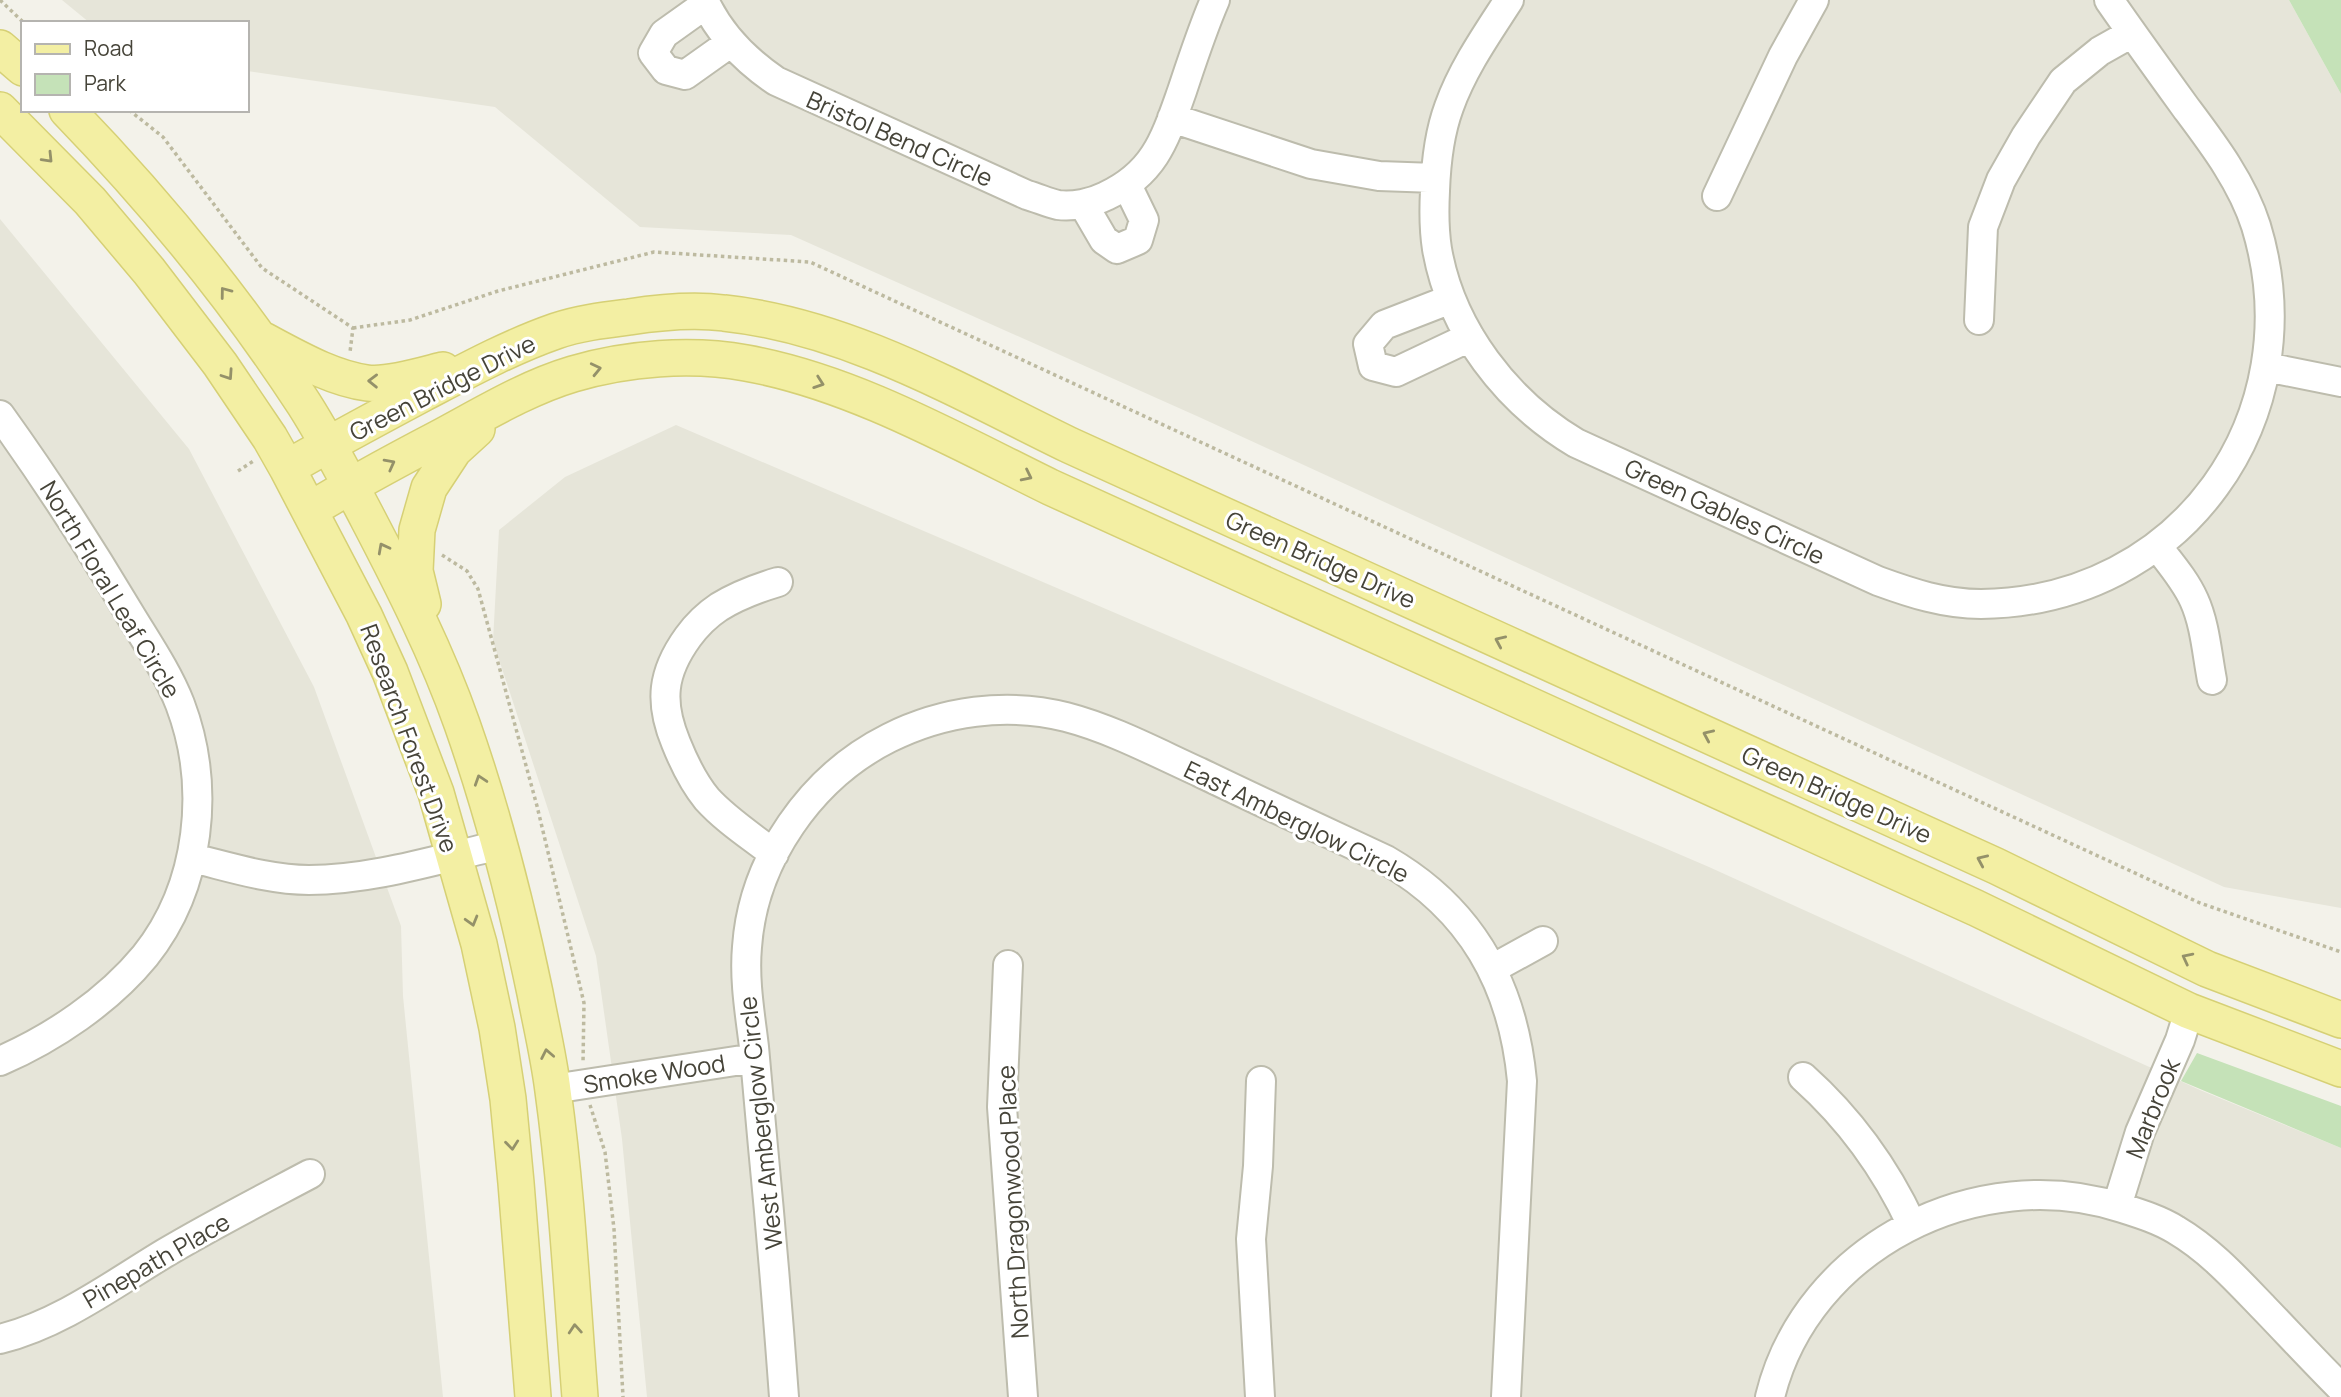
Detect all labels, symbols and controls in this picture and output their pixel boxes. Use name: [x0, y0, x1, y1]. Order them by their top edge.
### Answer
legend: [21, 21, 248, 112]
text: Road: [84, 34, 134, 62]
text: Park: [84, 69, 126, 97]
street label: Bristol Bend Circle: [802, 82, 998, 194]
one-way arrow: [40, 150, 53, 163]
one-way arrow: [220, 287, 233, 300]
street label: Green Bridge Drive: [343, 326, 541, 448]
one-way arrow: [590, 363, 602, 377]
one-way arrow: [220, 368, 233, 381]
one-way arrow: [367, 374, 378, 389]
one-way arrow: [813, 375, 825, 389]
street label: Green Gables Circle: [1620, 450, 1830, 572]
one-way arrow: [383, 459, 395, 472]
one-way arrow: [1020, 467, 1032, 481]
street label: North Floral Leaf Circle: [33, 474, 189, 704]
street label: Green Bridge Drive: [1221, 502, 1421, 616]
one-way arrow: [377, 542, 391, 555]
street label: Research Forest Drive: [353, 619, 467, 857]
one-way arrow: [1495, 635, 1508, 649]
one-way arrow: [1702, 729, 1715, 743]
street label: Green Bridge Drive: [1737, 737, 1937, 851]
street label: East Amberglow Circle: [1179, 752, 1415, 890]
one-way arrow: [474, 774, 488, 786]
one-way arrow: [1976, 854, 1989, 868]
one-way arrow: [464, 915, 478, 927]
one-way arrow: [2182, 953, 2194, 967]
street label: West Amberglow Circle: [730, 995, 790, 1251]
street label: Smoke Wood: [581, 1045, 727, 1101]
one-way arrow: [540, 1048, 555, 1060]
street label: Marbrook: [2117, 1052, 2187, 1163]
street label: North Dragonwood Place: [988, 1064, 1036, 1340]
one-way arrow: [505, 1139, 520, 1151]
street label: Pinepath Place: [76, 1205, 236, 1315]
one-way arrow: [568, 1323, 583, 1334]

